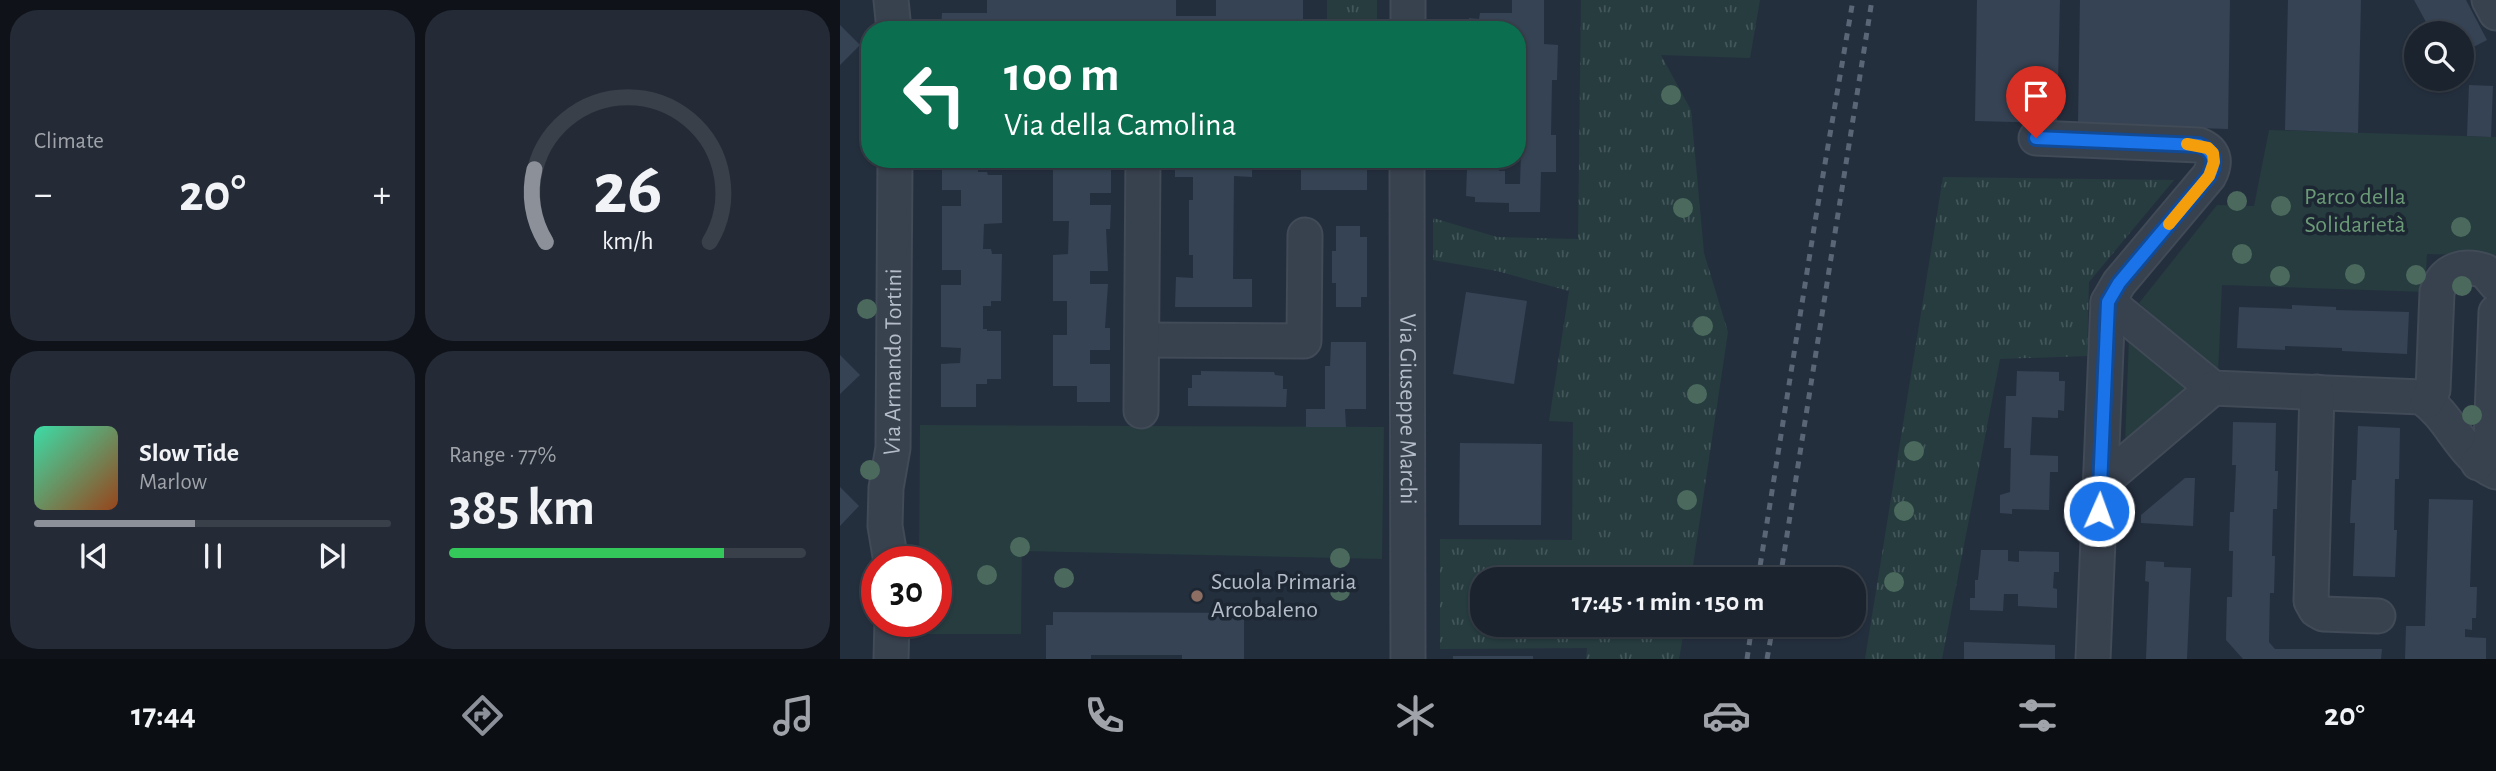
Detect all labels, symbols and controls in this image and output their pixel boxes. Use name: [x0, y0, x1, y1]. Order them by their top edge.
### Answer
map controls: [2404, 21, 2474, 91]
button: search: [2404, 21, 2474, 91]
icon: left: [889, 49, 980, 140]
text: 100 m: [1004, 51, 1120, 100]
pin: [2006, 66, 2066, 138]
icon: arrive: [2017, 77, 2055, 115]
text: Via della Camolina: [1004, 109, 1236, 141]
text: Climate: [34, 130, 104, 153]
text: 26: [593, 154, 662, 227]
text: 20°: [179, 168, 246, 220]
text: −: [34, 176, 52, 214]
text: +: [373, 176, 391, 214]
park label: Parco della Solidarietà: [2304, 185, 2406, 237]
text: km/h: [602, 228, 653, 253]
street label: Via Armando Tortini: [880, 268, 906, 458]
street label: Via Giuseppe Marchi: [1395, 313, 1420, 505]
text: Slow Tide: [139, 440, 239, 466]
text: Range · 77%: [449, 444, 556, 467]
text: Marlow: [139, 471, 207, 494]
position arrow: [2062, 474, 2136, 548]
text: 385 km: [449, 482, 595, 534]
icon: previous: [75, 537, 113, 575]
icon: pause: [194, 537, 232, 575]
icon: next: [313, 537, 351, 575]
speed limit sign: 30: [861, 546, 952, 637]
place label: Scuola Primaria Arcobaleno: [1211, 570, 1356, 622]
marker: Scuola Primaria Arcobaleno: [1189, 588, 1205, 604]
text: 17:45 · 1 min · 150 m: [1572, 589, 1764, 615]
icon: directions: [458, 691, 507, 740]
icon: music: [769, 691, 818, 740]
icon: phone: [1080, 691, 1129, 740]
icon: climate: [1391, 691, 1440, 740]
icon: car: [1702, 691, 1751, 740]
icon: filters: [2013, 691, 2062, 740]
text: 17:44: [131, 699, 196, 731]
text: 20°: [2324, 699, 2365, 731]

